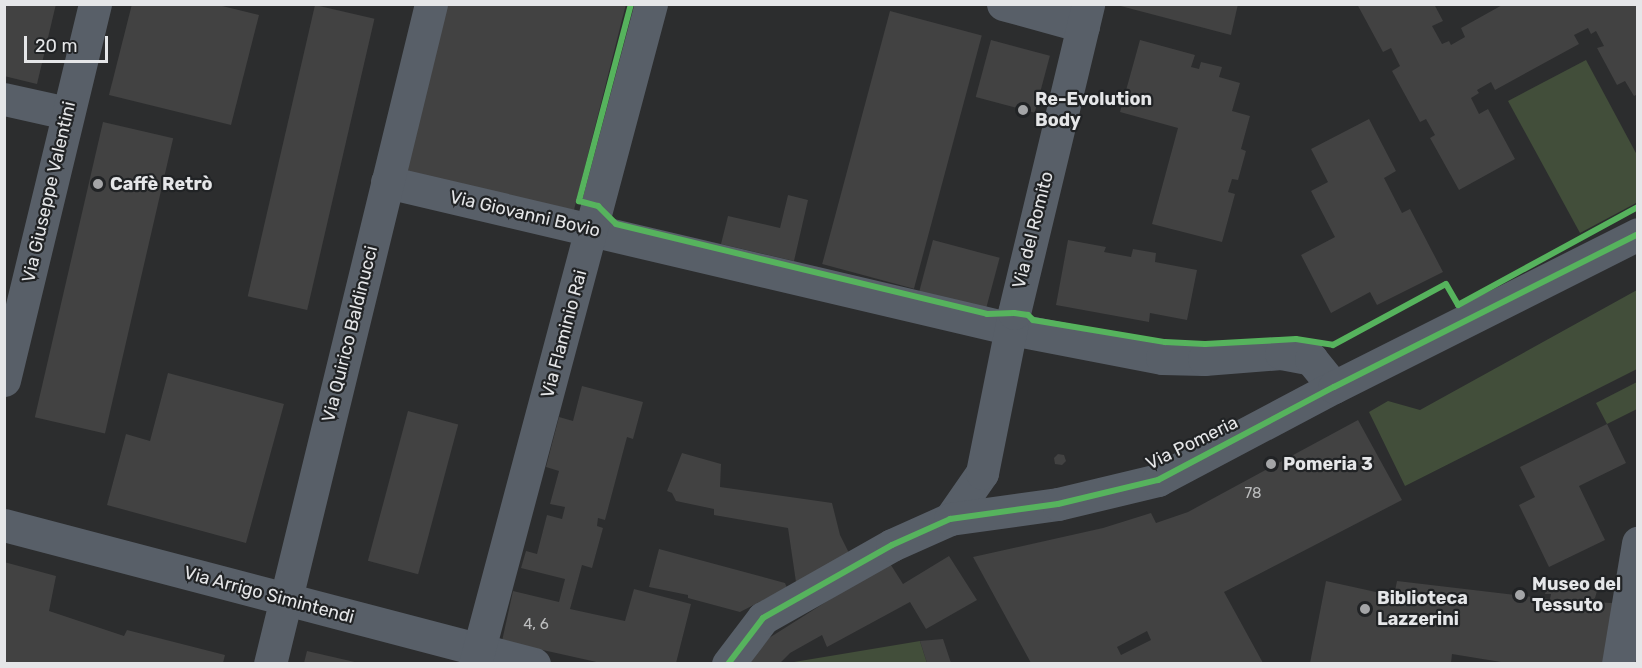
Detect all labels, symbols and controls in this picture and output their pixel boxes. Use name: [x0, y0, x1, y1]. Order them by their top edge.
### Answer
scale bar: [27, 24, 111, 62]
text: 20 m: [35, 35, 77, 57]
place label: Re-Evolution Body: [1035, 89, 1152, 132]
street label: Via Giuseppe Valentini: [18, 99, 80, 285]
marker: Re-Evolution Body: [1016, 103, 1030, 117]
street label: Via del Romito: [1008, 169, 1058, 291]
place label: Caffè Retrò: [110, 173, 213, 195]
marker: Caffè Retrò: [91, 177, 105, 191]
street label: Via Giovanni Bovio: [448, 186, 602, 242]
street label: Via Quirico Baldinucci: [318, 244, 382, 424]
street label: Via Flaminio Rai: [537, 268, 591, 400]
street label: Via Pomeria: [1143, 412, 1241, 474]
place label: Pomeria 3: [1283, 453, 1373, 475]
marker: Pomeria 3: [1264, 457, 1278, 471]
house number: 78: [1244, 485, 1262, 503]
street label: Via Arrigo Simintendi: [181, 562, 357, 628]
place label: Museo del Tessuto: [1532, 574, 1621, 616]
place label: Biblioteca Lazzerini: [1377, 588, 1468, 630]
marker: Museo del Tessuto: [1513, 588, 1527, 602]
marker: Biblioteca Lazzerini: [1358, 602, 1372, 616]
house number: 4, 6: [523, 616, 549, 634]

